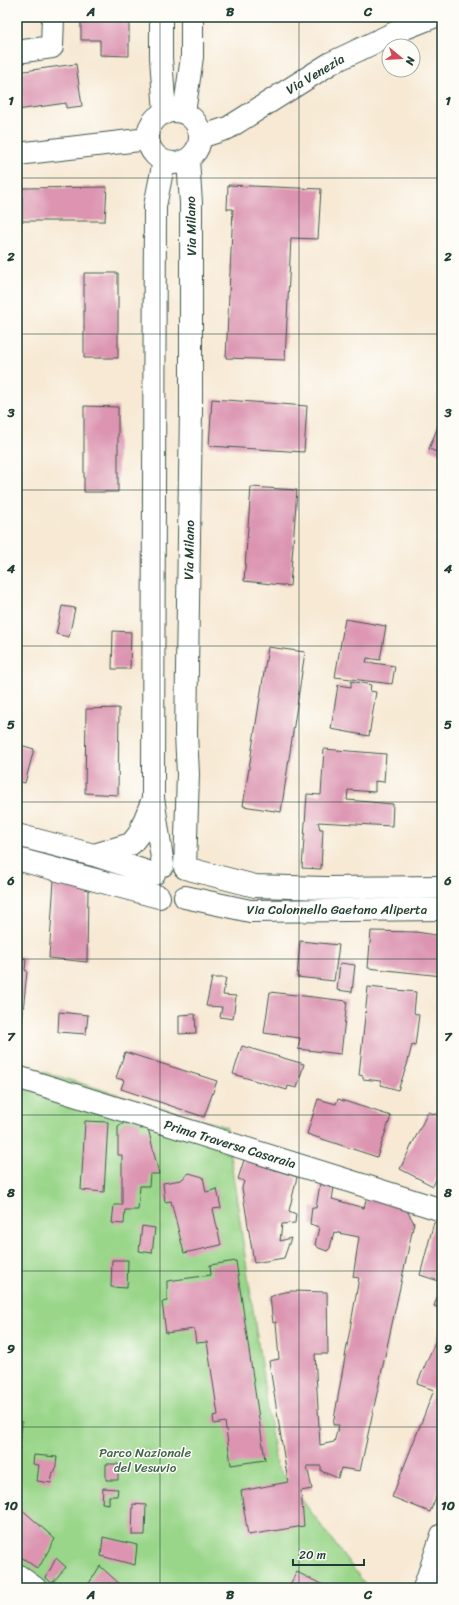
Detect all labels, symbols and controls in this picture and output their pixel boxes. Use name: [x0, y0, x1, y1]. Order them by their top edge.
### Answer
text: A: [86, 0, 95, 23]
text: B: [226, 0, 235, 23]
text: C: [363, 0, 373, 23]
north arrow: [381, 38, 421, 78]
street label: Via Venezia: [281, 47, 349, 101]
text: N: [400, 53, 421, 68]
text: 1: [8, 89, 14, 112]
text: 1: [445, 89, 451, 112]
street label: Via Milano: [179, 196, 203, 256]
text: 2: [6, 245, 15, 268]
text: 2: [443, 245, 452, 268]
text: 3: [6, 401, 15, 424]
text: 3: [443, 401, 452, 424]
street label: Via Milano: [177, 520, 201, 580]
text: 4: [6, 557, 16, 580]
text: 4: [443, 557, 453, 580]
text: 5: [7, 713, 15, 736]
text: 5: [444, 713, 452, 736]
text: 6: [6, 869, 15, 892]
text: 6: [443, 869, 452, 892]
street label: Via Colonnello Gaetano Aliperta: [247, 898, 428, 921]
text: 7: [7, 1025, 16, 1048]
text: 7: [444, 1025, 453, 1048]
street label: Prima Traversa Casaraia: [161, 1113, 299, 1175]
text: 8: [6, 1181, 15, 1204]
text: 8: [443, 1181, 452, 1204]
text: 9: [7, 1337, 15, 1360]
text: 9: [444, 1337, 452, 1360]
park label: Parco Nazionale del Vesuvio: [99, 1441, 191, 1479]
text: 10: [4, 1494, 18, 1517]
text: 10: [441, 1494, 455, 1517]
scale bar: [293, 1541, 364, 1567]
text: 20 m: [299, 1544, 326, 1566]
text: A: [86, 1583, 95, 1605]
text: B: [226, 1583, 235, 1605]
text: C: [363, 1583, 373, 1605]

